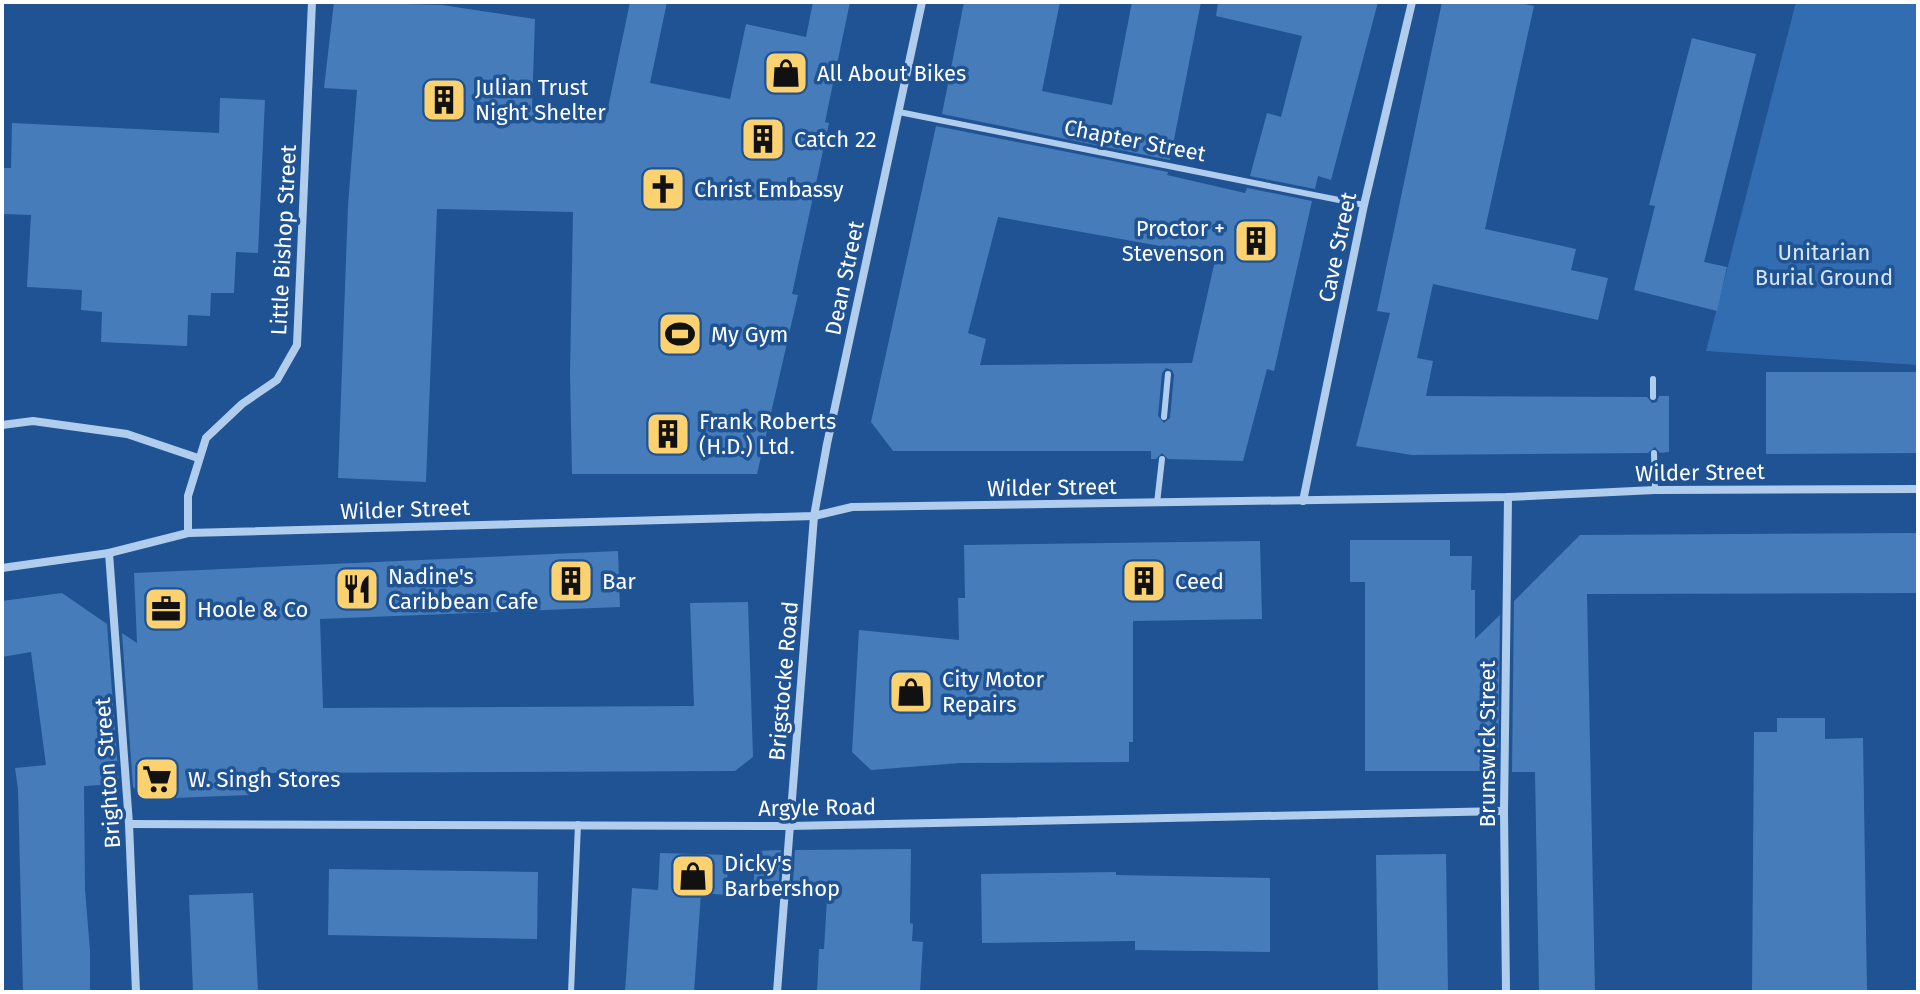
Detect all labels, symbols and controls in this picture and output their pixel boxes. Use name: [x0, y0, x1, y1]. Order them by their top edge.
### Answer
shop icon: All About Bikes: [762, 49, 810, 97]
place label: All About Bikes: [817, 60, 966, 87]
place label: Julian Trust Night Shelter: [475, 74, 606, 126]
building icon: Julian Trust Night Shelter: [420, 76, 468, 124]
street label: Chapter Street: [1062, 114, 1208, 167]
building icon: Catch 22: [739, 115, 787, 163]
place label: Catch 22: [794, 126, 877, 153]
street label: Little Bishop Street: [265, 144, 302, 336]
church icon: Christ Embassy: [639, 165, 687, 213]
place label: Christ Embassy: [694, 176, 844, 203]
street label: Cave Street: [1313, 189, 1362, 305]
place label: Proctor + Stevenson: [1122, 215, 1225, 267]
building icon: Proctor + Stevenson: [1232, 217, 1280, 265]
street label: Dean Street: [819, 218, 870, 338]
park label: Unitarian Burial Ground: [1755, 239, 1893, 291]
sports icon: My Gym: [656, 310, 704, 358]
place label: My Gym: [711, 321, 788, 348]
place label: Frank Roberts (H.D.) Ltd.: [699, 408, 836, 460]
building icon: Frank Roberts (H.D.) Ltd.: [644, 410, 692, 458]
street label: Wilder Street: [1635, 458, 1765, 487]
street label: Wilder Street: [987, 473, 1117, 502]
street label: Wilder Street: [340, 494, 470, 525]
building icon: Bar: [547, 557, 595, 605]
building icon: Ceed: [1120, 557, 1168, 605]
place label: Nadine's Caribbean Cafe: [388, 563, 539, 615]
restaurant icon: Nadine's Caribbean Cafe: [333, 565, 381, 613]
place label: Bar: [602, 568, 636, 595]
place label: Ceed: [1175, 568, 1224, 595]
office icon: Hoole & Co: [142, 585, 190, 633]
place label: Hoole & Co: [197, 596, 308, 623]
street label: Brigstocke Road: [763, 600, 804, 762]
street label: Brunswick Street: [1474, 660, 1501, 827]
place label: City Motor Repairs: [942, 666, 1044, 718]
shop icon: City Motor Repairs: [887, 668, 935, 716]
street label: Brighton Street: [89, 697, 126, 849]
supermarket icon: W. Singh Stores: [133, 755, 181, 803]
place label: W. Singh Stores: [188, 766, 340, 793]
street label: Argyle Road: [758, 793, 876, 822]
place label: Dicky's Barbershop: [724, 850, 840, 902]
shop icon: Dicky's Barbershop: [669, 852, 717, 900]

